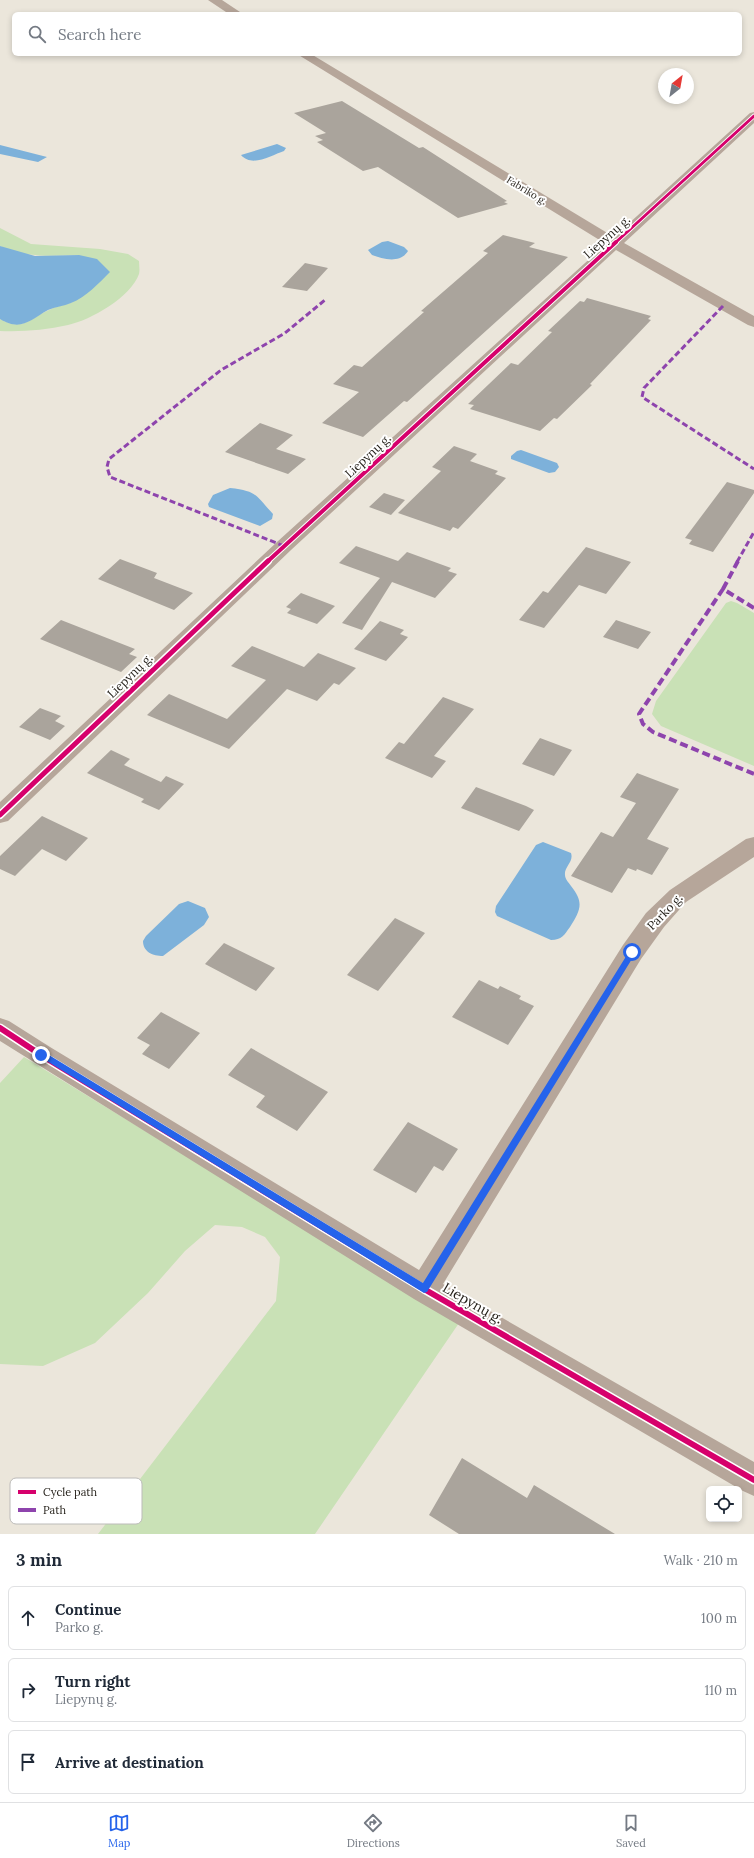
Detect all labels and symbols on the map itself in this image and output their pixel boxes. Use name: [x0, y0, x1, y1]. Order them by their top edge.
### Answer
north arrow: [658, 68, 694, 104]
street label: Fabriko g.: [504, 173, 549, 208]
street label: Liepynų g.: [580, 212, 633, 261]
street label: Liepynų g.: [342, 431, 394, 481]
street label: Liepynų g.: [104, 650, 156, 701]
street label: Parko g.: [644, 890, 686, 933]
route start: [623, 943, 641, 961]
route end: [32, 1046, 50, 1064]
street label: Liepynų g.: [439, 1278, 507, 1328]
legend: [10, 1478, 142, 1524]
text: Cycle path: [43, 1485, 98, 1499]
text: Path: [43, 1503, 66, 1517]

